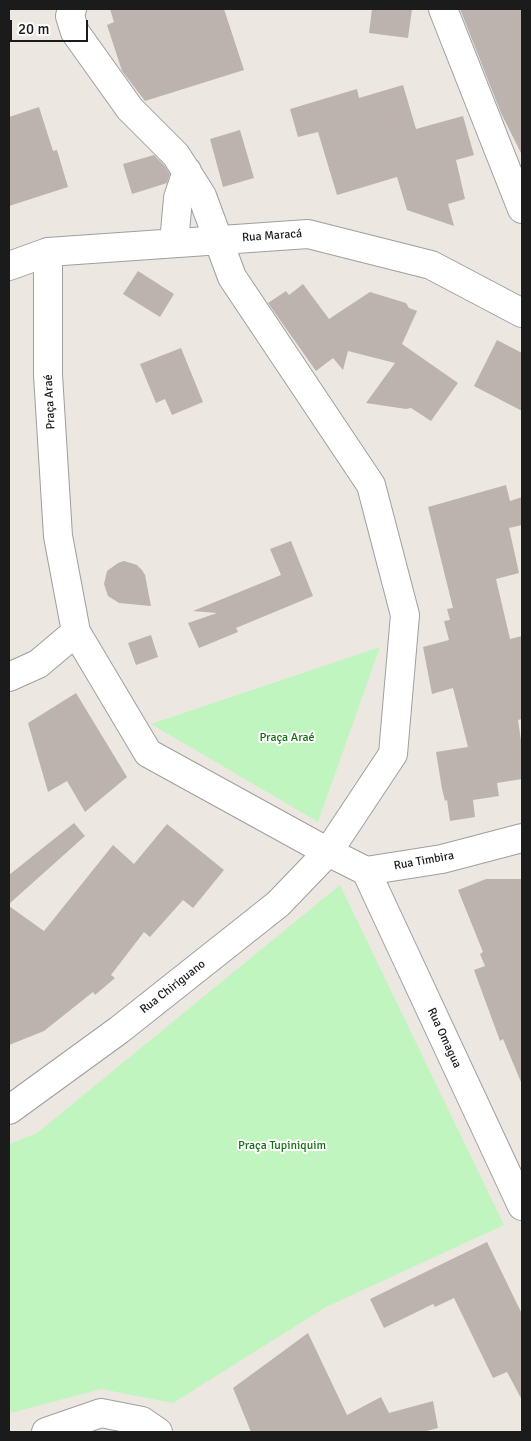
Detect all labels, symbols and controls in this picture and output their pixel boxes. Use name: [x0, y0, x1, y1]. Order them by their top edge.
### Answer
scale bar: [12, 10, 90, 42]
text: 20 m: [18, 20, 49, 38]
street label: Rua Maracá: [242, 227, 302, 245]
street label: Praça Araé: [41, 374, 59, 430]
park label: Praça Araé: [259, 731, 315, 745]
street label: Rua Timbira: [393, 849, 455, 873]
street label: Rua Chiriguano: [137, 957, 209, 1017]
street label: Rua Omagua: [424, 1006, 464, 1070]
park label: Praça Tupiniquim: [238, 1139, 326, 1153]

